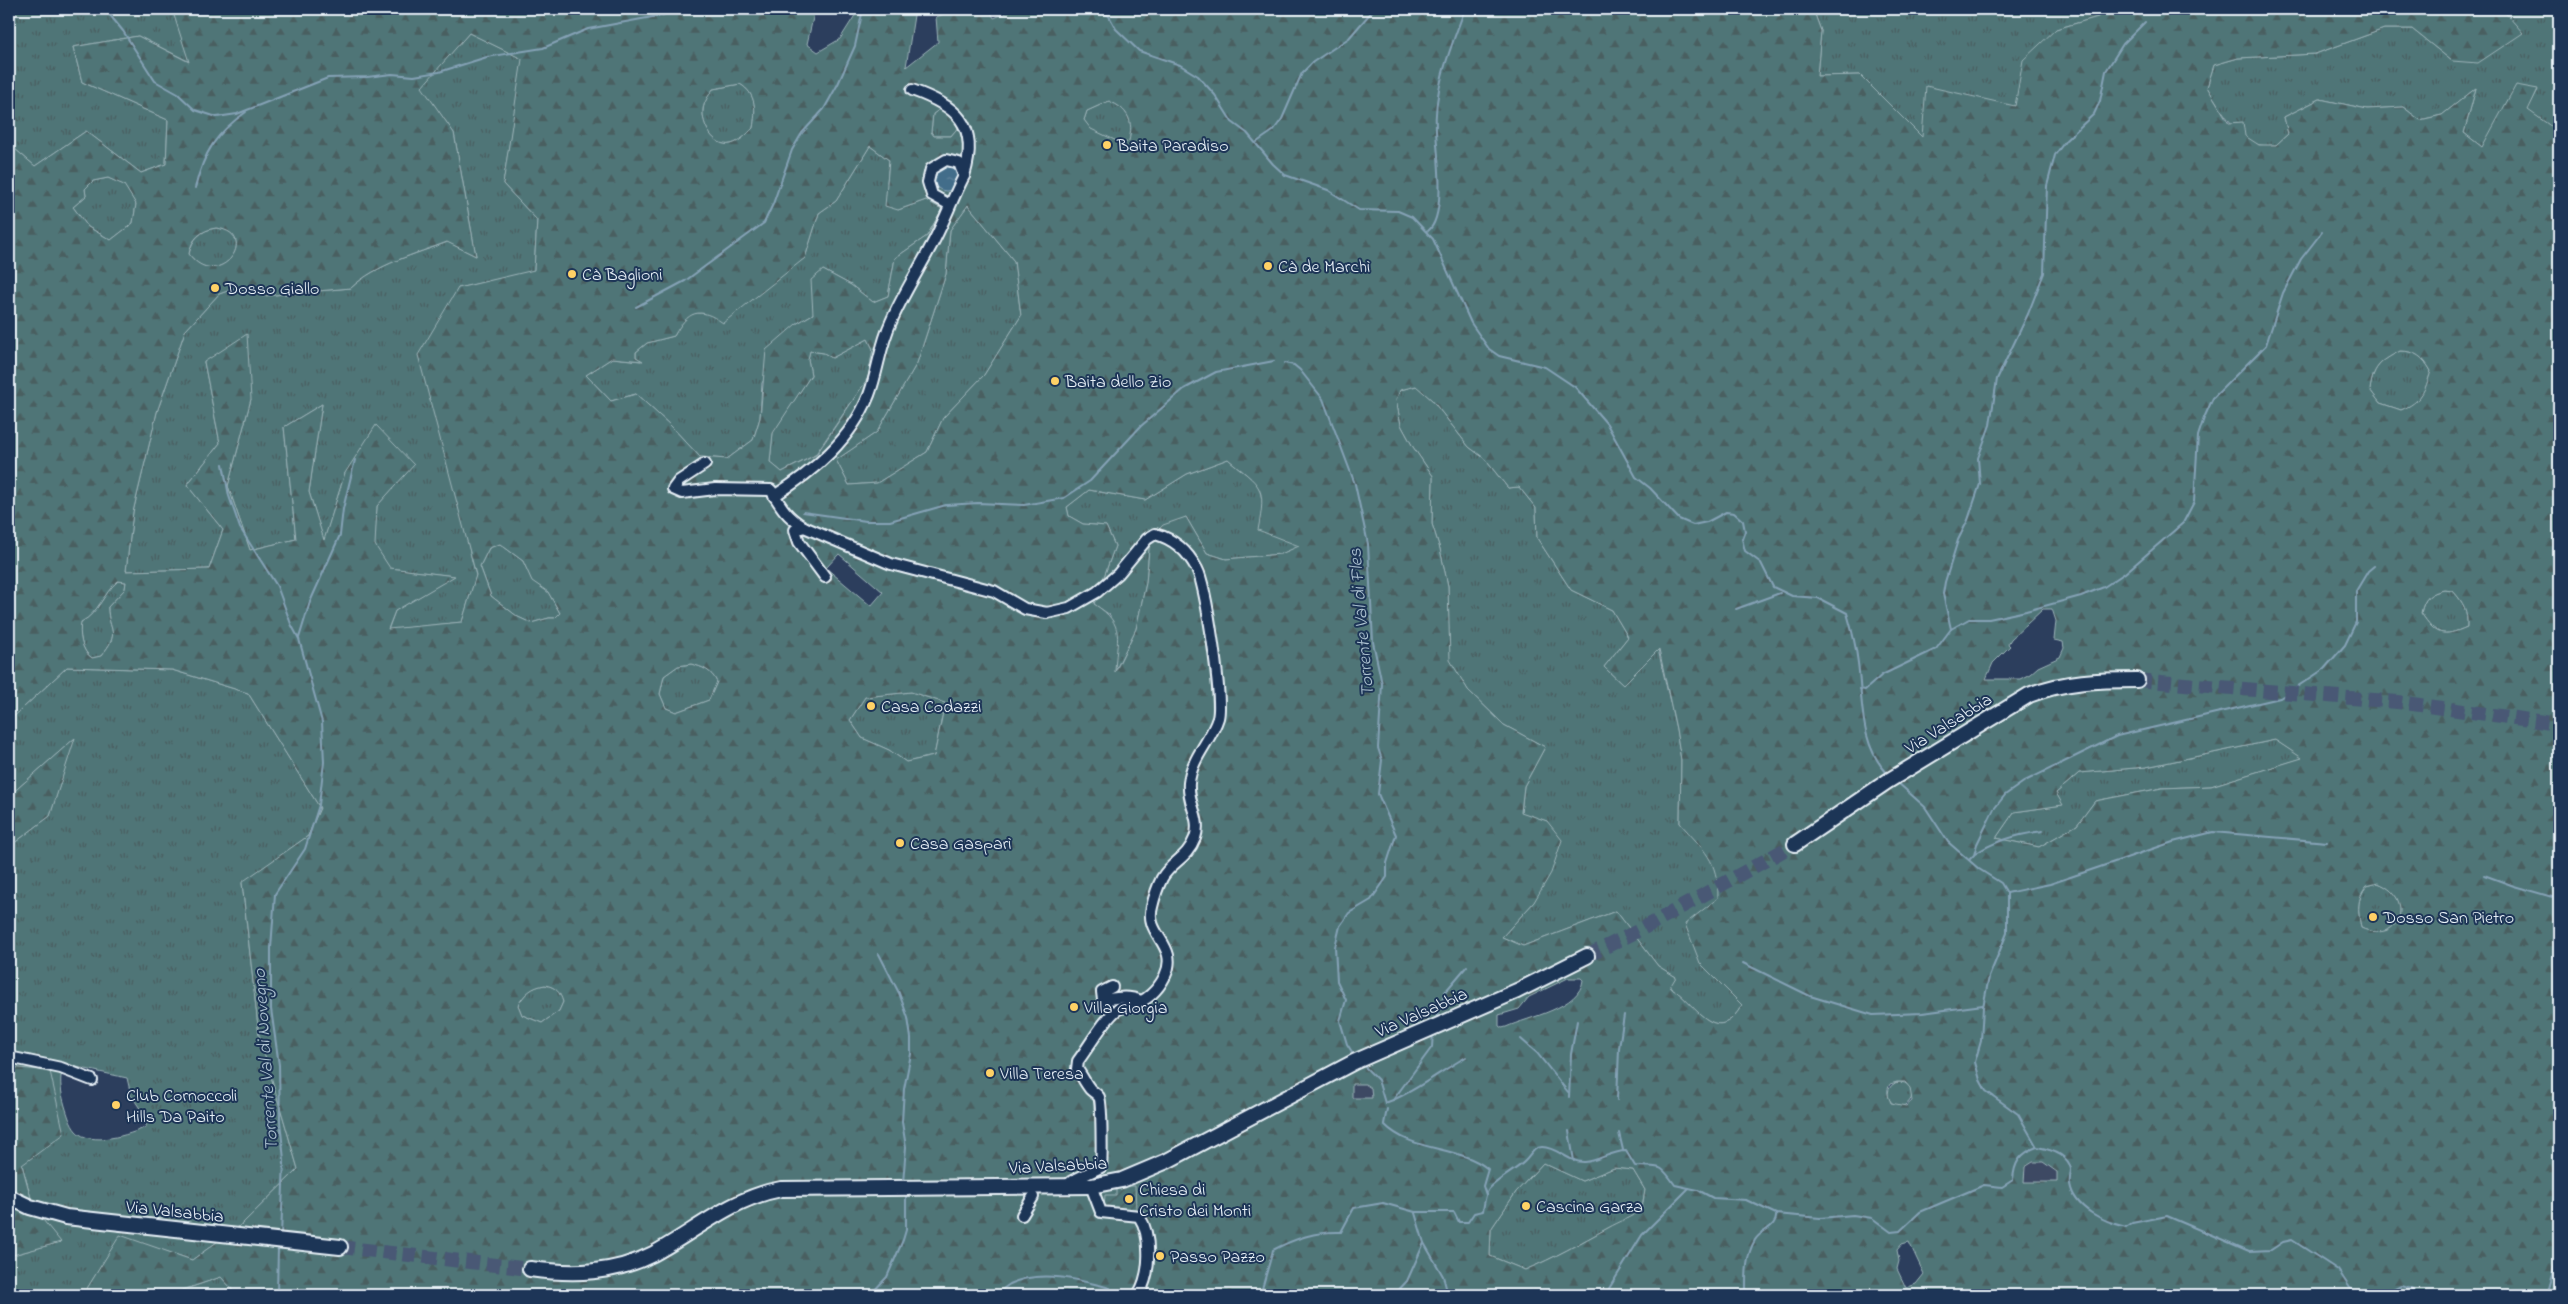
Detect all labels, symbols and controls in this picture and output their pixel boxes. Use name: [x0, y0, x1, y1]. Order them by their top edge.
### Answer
place label: Baita Paradiso: [1116, 134, 1229, 160]
marker: Baita Paradiso: [1101, 139, 1113, 151]
place label: Cà de Marchì: [1278, 255, 1370, 281]
marker: Cà de Marchì: [1262, 260, 1274, 272]
place label: Cà Baglioni: [582, 263, 662, 290]
marker: Cà Baglioni: [566, 268, 578, 280]
place label: Dosso Giallo: [224, 277, 319, 303]
marker: Dosso Giallo: [209, 282, 221, 294]
place label: Baita dello Zio: [1064, 370, 1171, 396]
marker: Baita dello Zio: [1049, 375, 1061, 387]
water label: Torrente Val di Fles: [1343, 547, 1382, 698]
street label: Via Valsabbia: [1900, 688, 1998, 762]
place label: Casa Codazzi: [881, 695, 981, 721]
marker: Casa Codazzi: [865, 700, 877, 712]
place label: Casa Gasparì: [910, 832, 1011, 858]
marker: Casa Gasparì: [894, 837, 906, 849]
place label: Dosso San Pietro: [2382, 906, 2514, 932]
marker: Dosso San Pietro: [2367, 911, 2379, 923]
water label: Torrente Val di Novegno: [247, 967, 287, 1152]
street label: Via Valsabbia: [1371, 982, 1472, 1046]
place label: Villa Giorgia: [1083, 996, 1167, 1023]
marker: Villa Giorgia: [1068, 1001, 1080, 1013]
place label: Villa Teresa: [999, 1062, 1084, 1088]
marker: Villa Teresa: [984, 1067, 996, 1079]
place label: Club Cornoccoli Hills Da Paito: [126, 1084, 237, 1131]
marker: Club Cornoccoli Hills Da Paito: [110, 1099, 122, 1111]
street label: Via Valsabbia: [1007, 1151, 1108, 1183]
place label: Chiesa di Cristo dei Monti: [1139, 1178, 1251, 1225]
marker: Chiesa di Cristo dei Monti: [1123, 1193, 1135, 1205]
street label: Via Valsabbia: [124, 1195, 225, 1231]
place label: Cascina Garza: [1536, 1195, 1643, 1221]
marker: Cascina Garza: [1520, 1200, 1532, 1212]
place label: Passo Pazzo: [1170, 1245, 1265, 1271]
marker: Passo Pazzo: [1154, 1250, 1166, 1262]

